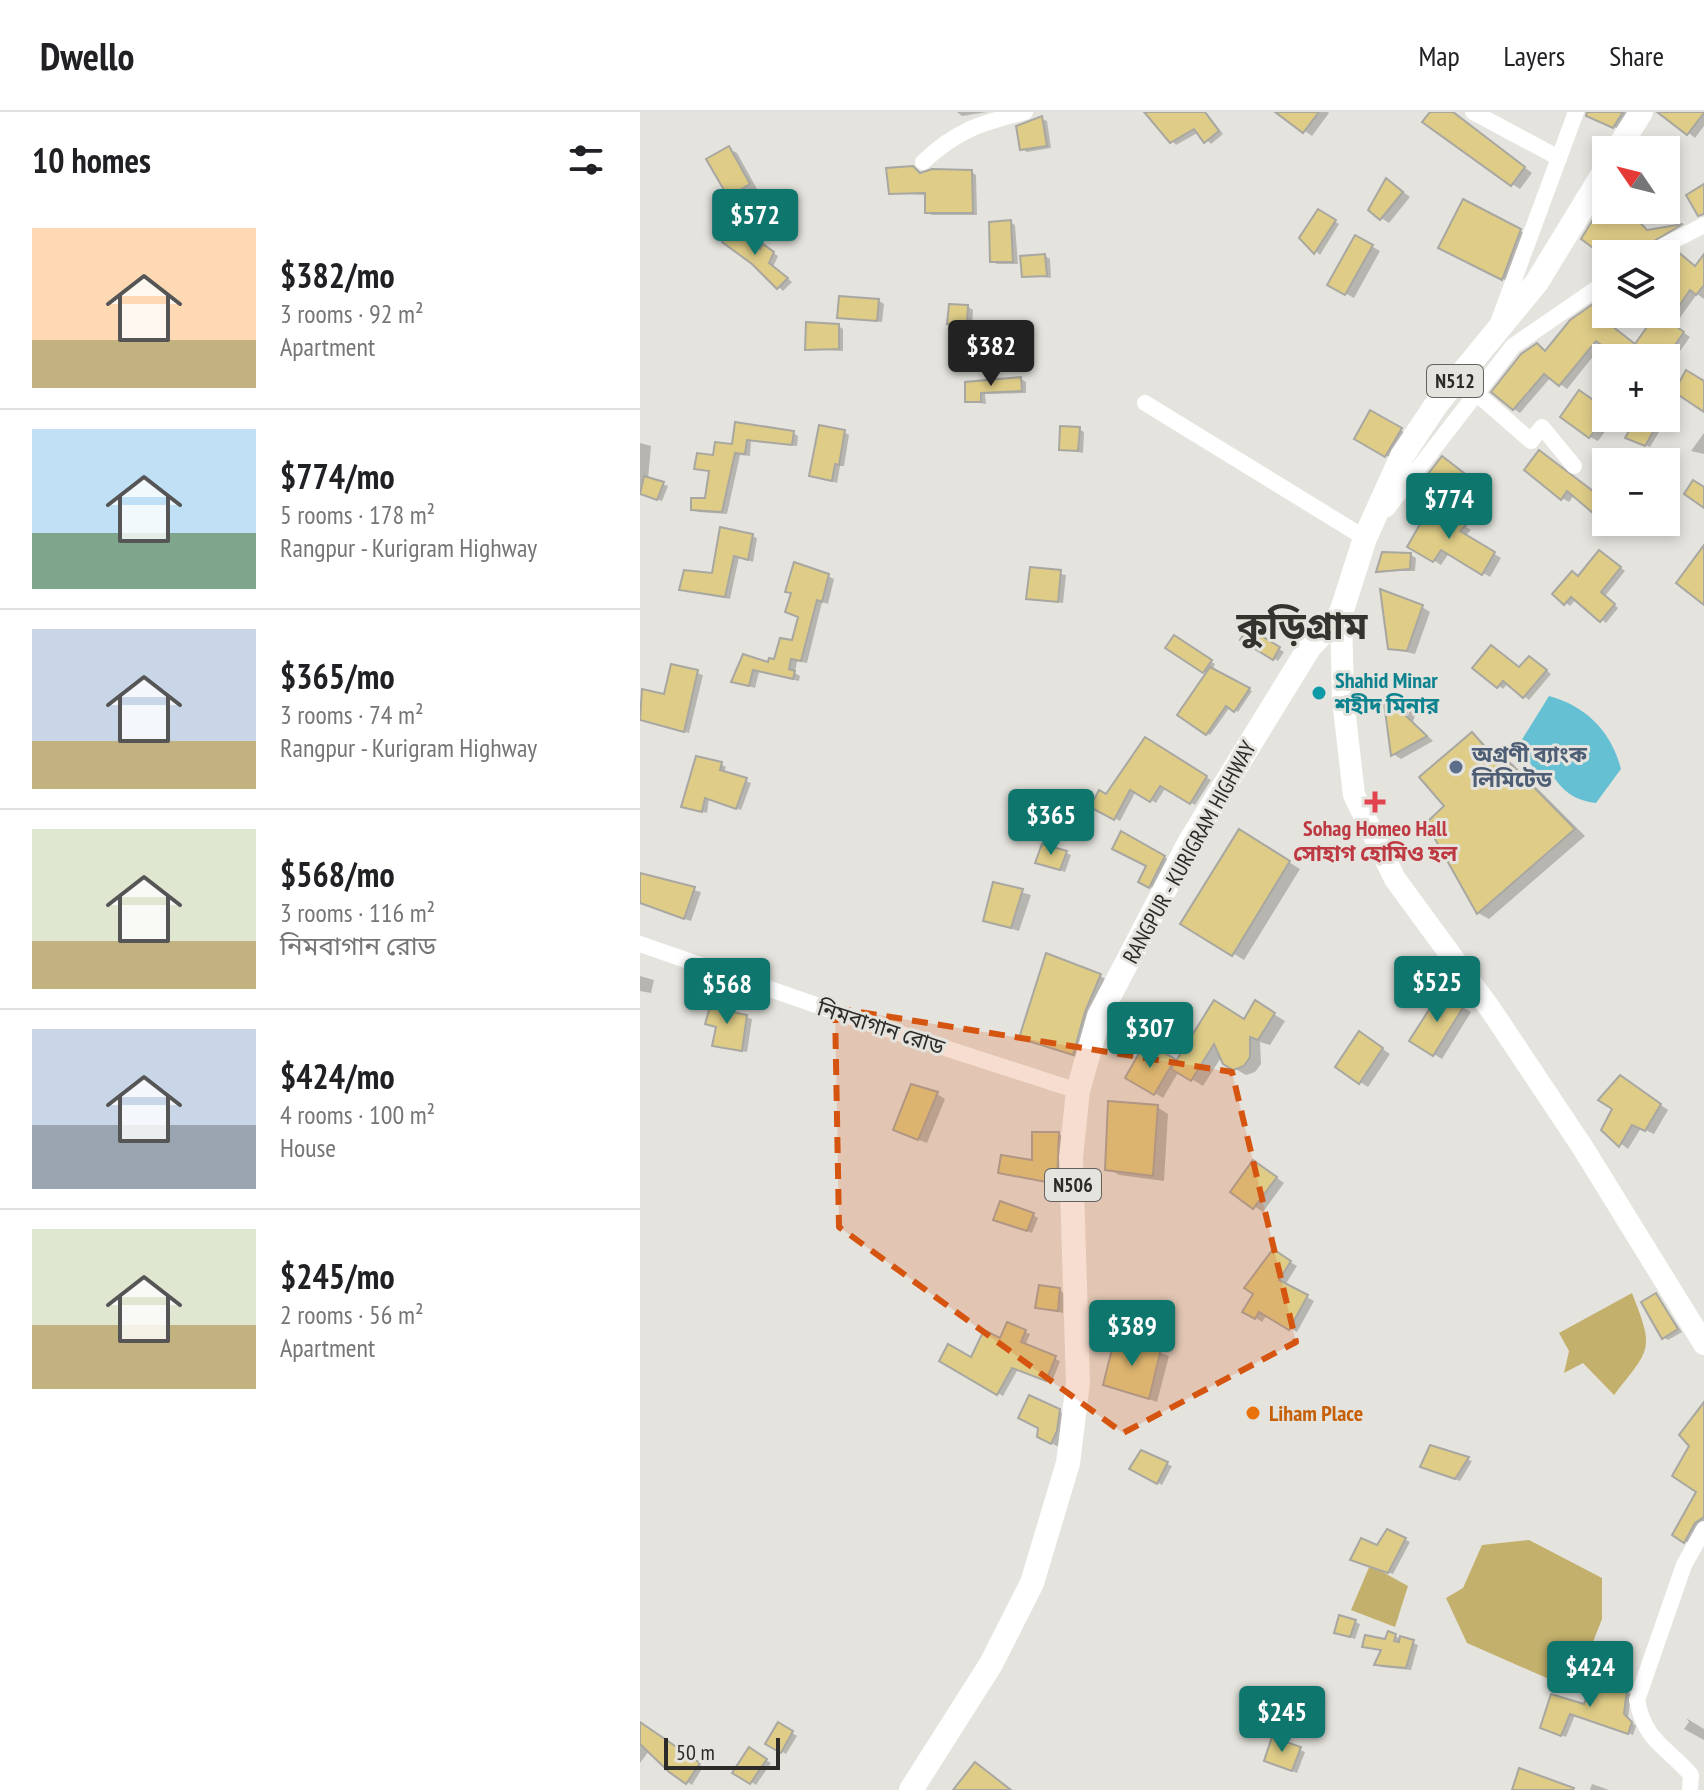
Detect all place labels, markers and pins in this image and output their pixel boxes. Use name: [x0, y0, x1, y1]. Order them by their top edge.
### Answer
pin: $572: [708, 189, 802, 257]
pin: $382: [944, 320, 1038, 388]
pin: $774: [1402, 473, 1496, 541]
place label: Shahid Minar শহীদ মিনার: [1334, 666, 1440, 719]
marker: Shahid Minar শহীদ মিনার: [1310, 684, 1328, 702]
place label: অগ্রণী ব্যাংক লিমিটেড: [1471, 740, 1588, 793]
marker: অগ্রণী ব্যাংক লিমিটেড: [1447, 758, 1465, 776]
pin: $365: [1004, 789, 1098, 857]
marker: Sohag Homeo Hall সোহাগ হোমিও হল: [1366, 793, 1384, 811]
place label: Sohag Homeo Hall সোহাগ হোমিও হল: [1293, 814, 1457, 867]
pin: $525: [1390, 956, 1484, 1024]
pin: $568: [680, 958, 774, 1026]
pin: $307: [1103, 1002, 1197, 1070]
pin: $389: [1085, 1300, 1179, 1368]
place label: Liham Place: [1269, 1399, 1363, 1427]
marker: Liham Place: [1244, 1404, 1262, 1422]
pin: $424: [1543, 1641, 1637, 1709]
pin: $245: [1235, 1686, 1329, 1754]

